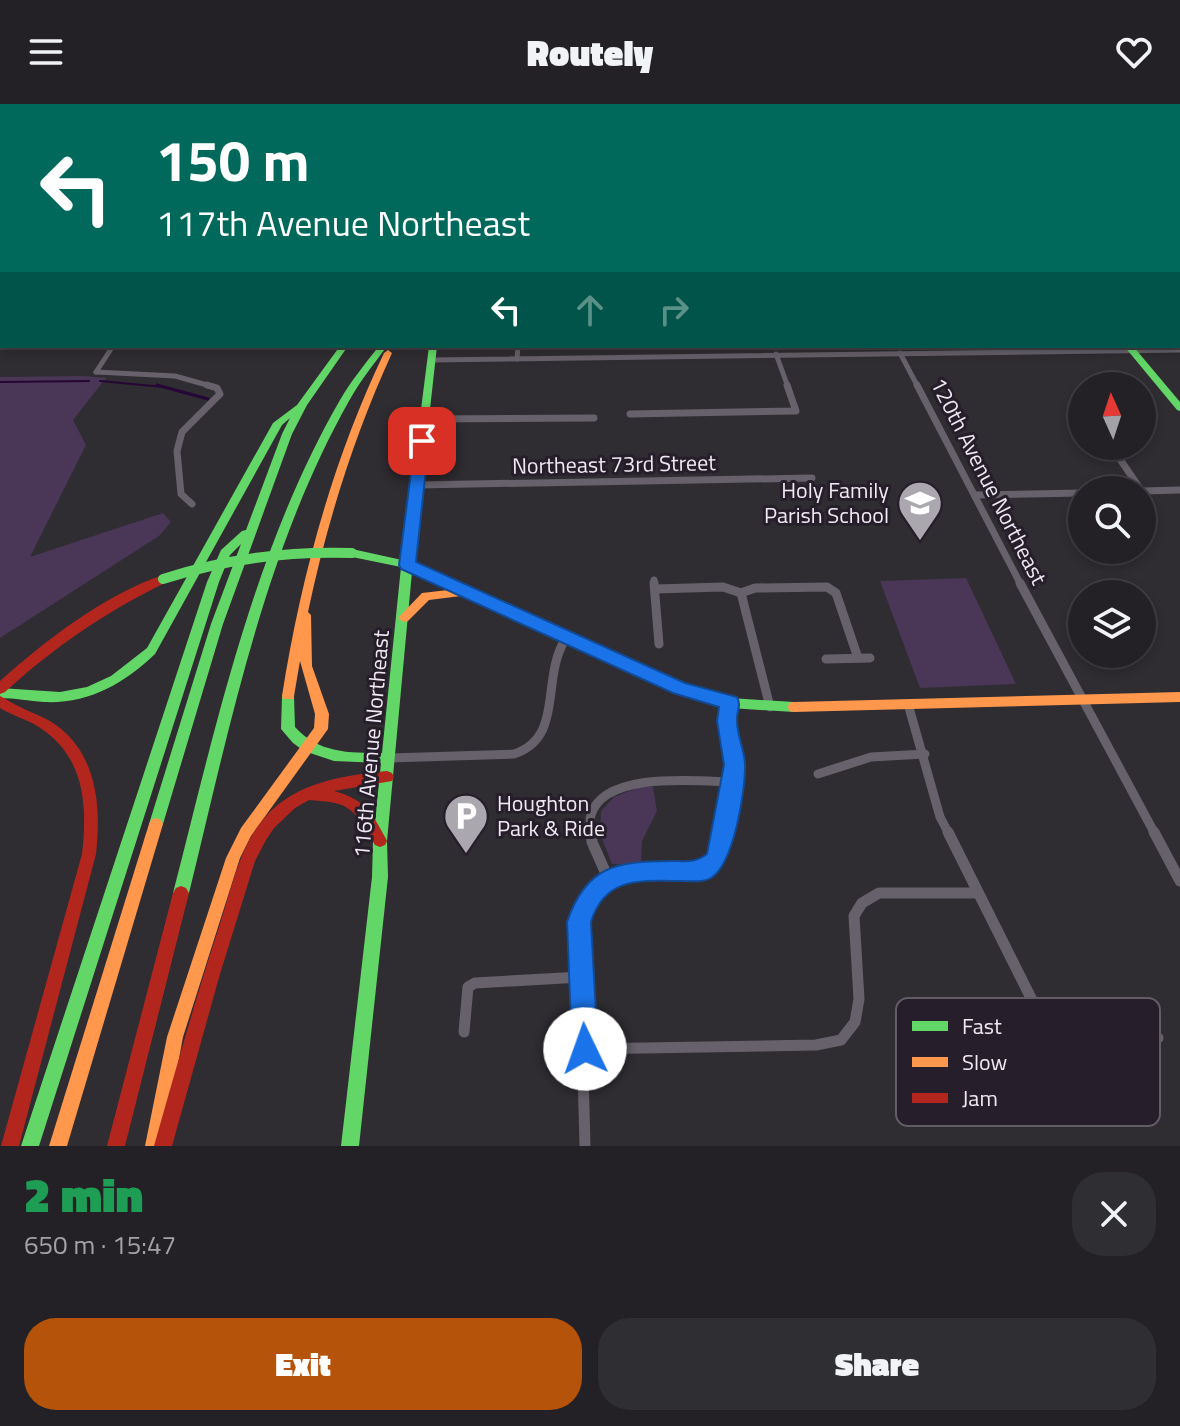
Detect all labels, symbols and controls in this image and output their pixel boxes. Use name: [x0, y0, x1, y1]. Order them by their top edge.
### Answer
text: Routely: [527, 25, 653, 80]
icon: menu: [24, 30, 68, 74]
icon: heart: [1112, 30, 1156, 74]
text: 150 m: [156, 118, 309, 203]
icon: left: [24, 136, 128, 240]
text: 117th Avenue Northeast: [156, 195, 530, 250]
icon: left: [484, 288, 528, 332]
icon: ahead: [568, 288, 612, 332]
icon: right: [652, 288, 696, 332]
street label: 120th Avenue Northeast: [922, 371, 1056, 591]
north arrow: [1068, 372, 1156, 460]
map controls: [1068, 372, 1156, 668]
pin: [388, 407, 456, 475]
icon: arrive: [400, 419, 444, 463]
street label: Northeast 73rd Street: [512, 445, 716, 483]
place label: Holy Family Parish School: [764, 473, 889, 532]
button: search: [1068, 476, 1156, 564]
school or university icon: Holy Family Parish School: [896, 479, 944, 542]
button: layers: [1068, 580, 1156, 668]
street label: 116th Avenue Northeast: [344, 628, 398, 859]
place label: Houghton Park & Ride: [497, 786, 605, 845]
parking icon: Houghton Park & Ride: [442, 792, 490, 855]
legend: [896, 998, 1160, 1126]
position arrow: [543, 1007, 627, 1091]
text: Fast: [962, 1009, 1002, 1043]
text: Slow: [962, 1045, 1008, 1079]
text: Jam: [962, 1081, 998, 1115]
text: 2 min: [24, 1158, 143, 1231]
button: close: [1072, 1172, 1156, 1256]
text: 650 m · 15:47: [24, 1225, 176, 1264]
button: Exit: [24, 1318, 582, 1410]
button: Share: [598, 1318, 1156, 1410]

